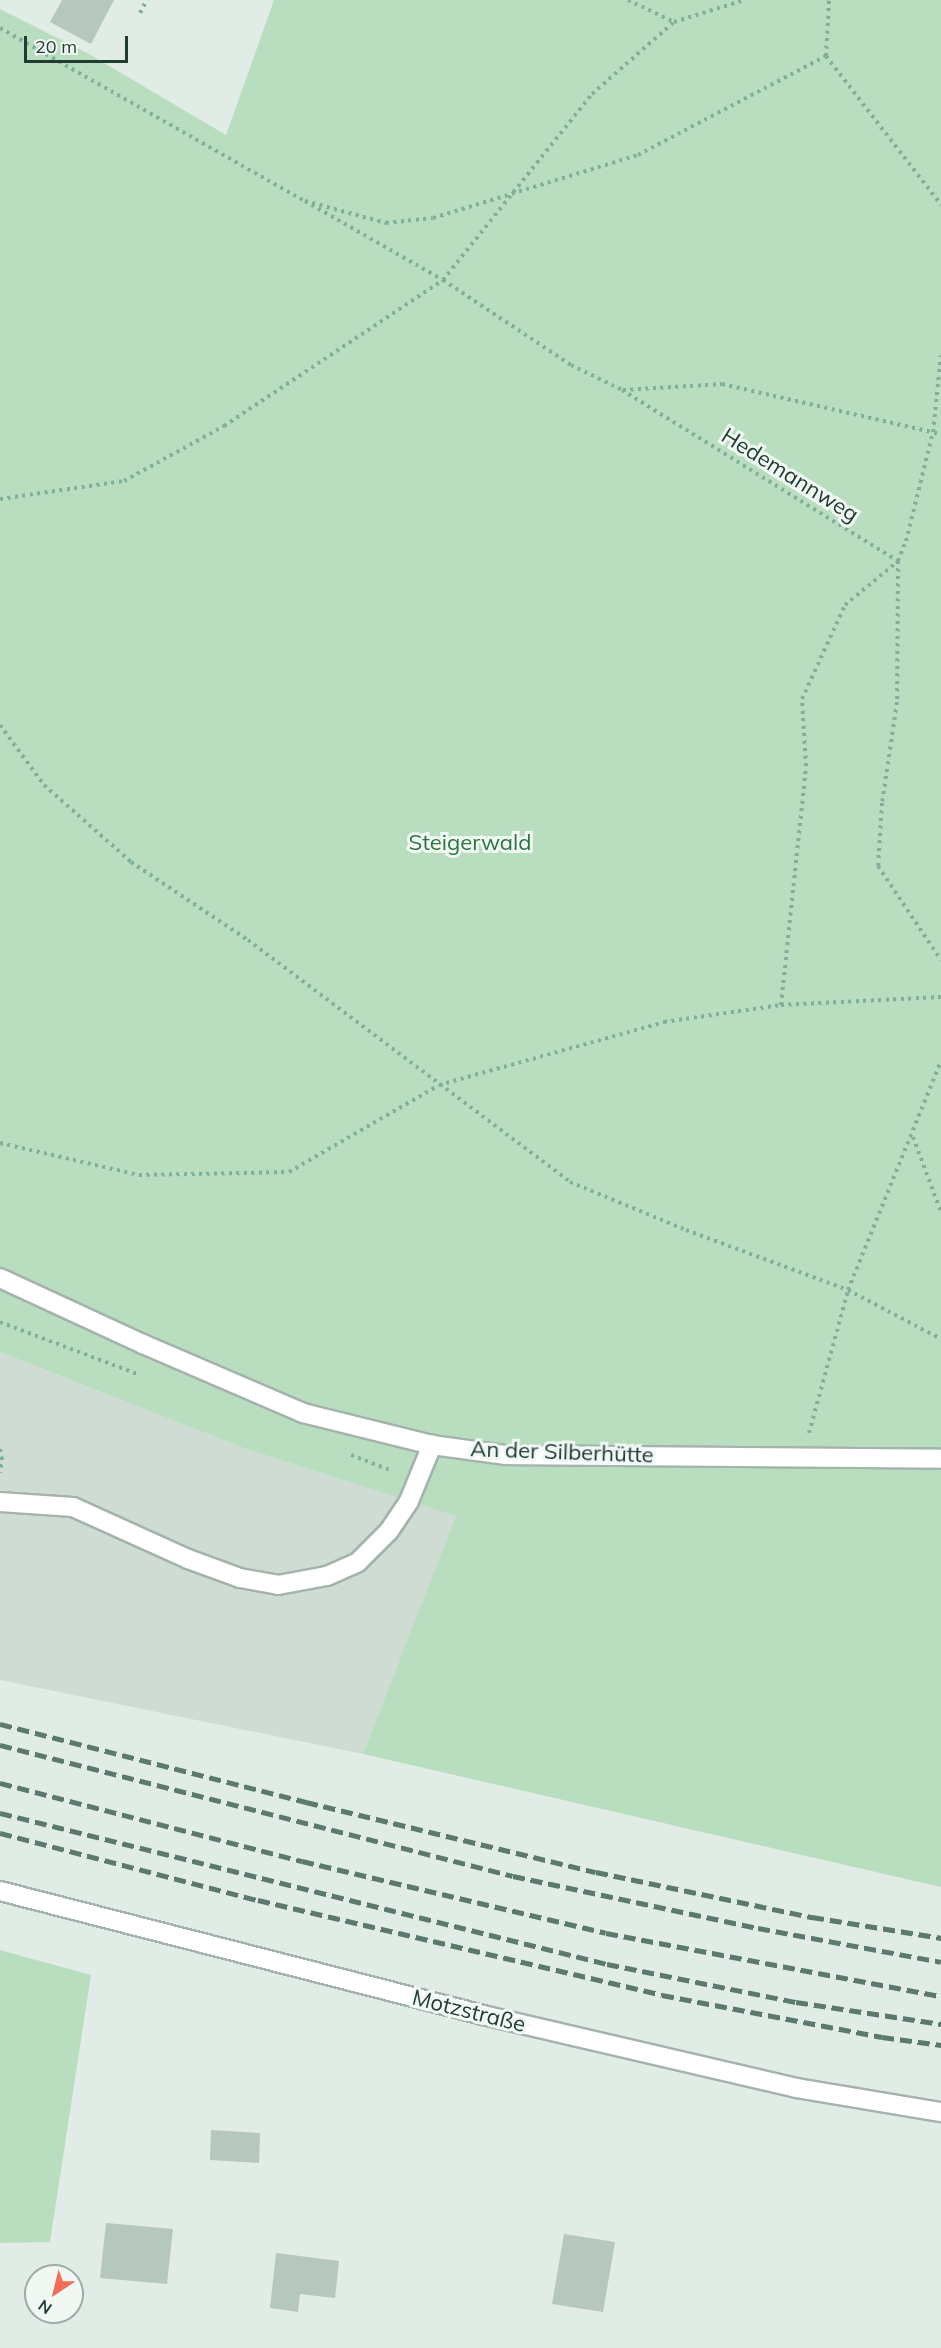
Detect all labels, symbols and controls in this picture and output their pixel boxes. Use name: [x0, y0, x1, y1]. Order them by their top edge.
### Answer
scale bar: [27, 24, 130, 62]
text: 20 m: [35, 35, 77, 58]
street label: Hedemannweg: [717, 422, 863, 528]
park label: Steigerwald: [409, 830, 531, 856]
street label: An der Silberhütte: [470, 1436, 654, 1468]
street label: Motzstraße: [410, 1984, 528, 2038]
north arrow: [24, 2264, 84, 2324]
text: N: [34, 2295, 56, 2319]

